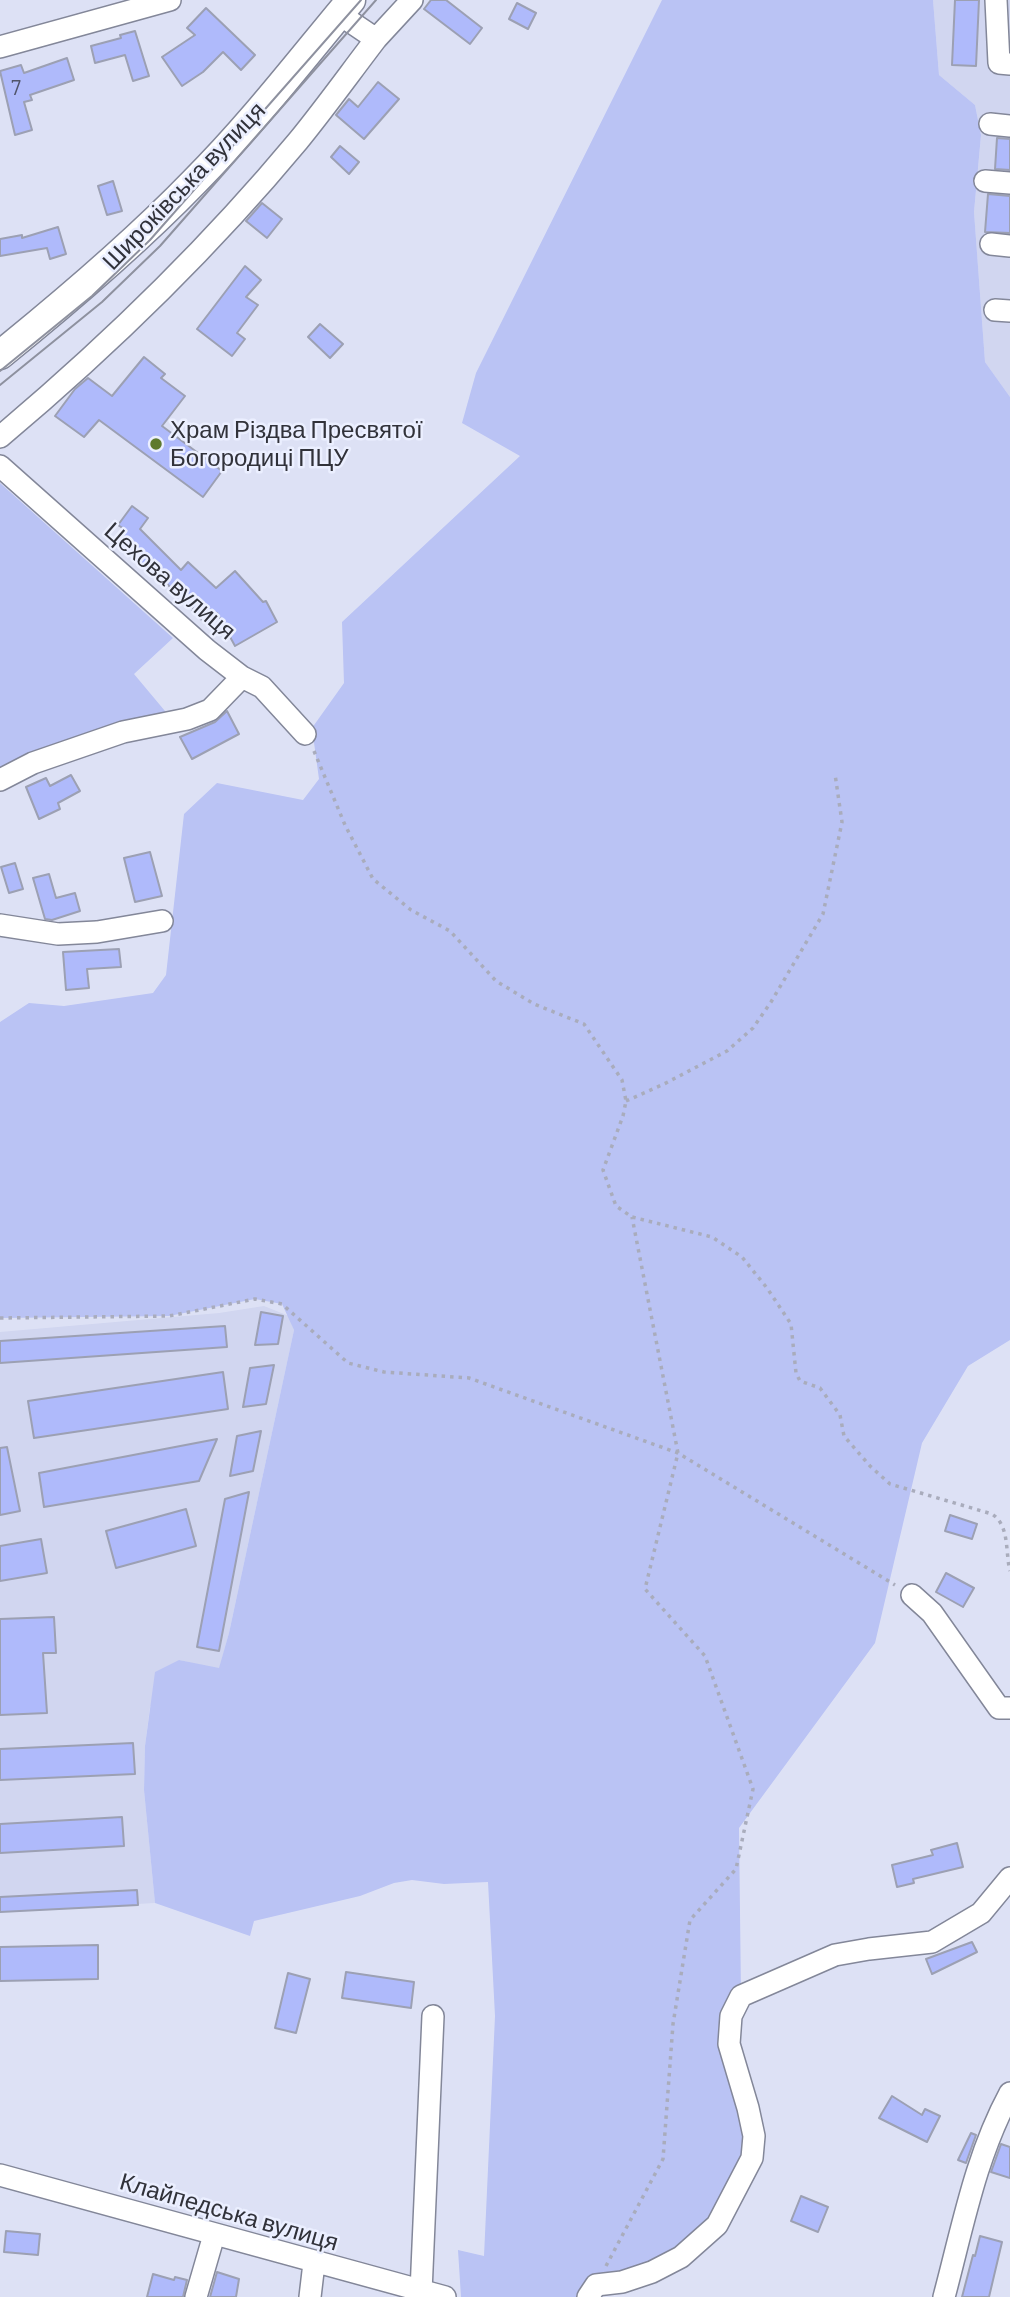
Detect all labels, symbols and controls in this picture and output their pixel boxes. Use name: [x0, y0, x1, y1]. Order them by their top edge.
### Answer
house number: 7: [11, 75, 21, 101]
street label: Широківська вулиця: [97, 96, 271, 276]
place label: Храм Різдва Пресвятої Богородиці ПЦУ: [170, 416, 423, 472]
marker: Храм Різдва Пресвятої Богородиці ПЦУ: [148, 436, 164, 452]
street label: Цехова вулиця: [99, 516, 241, 646]
street label: Клайпедська вулиця: [116, 2167, 342, 2257]

